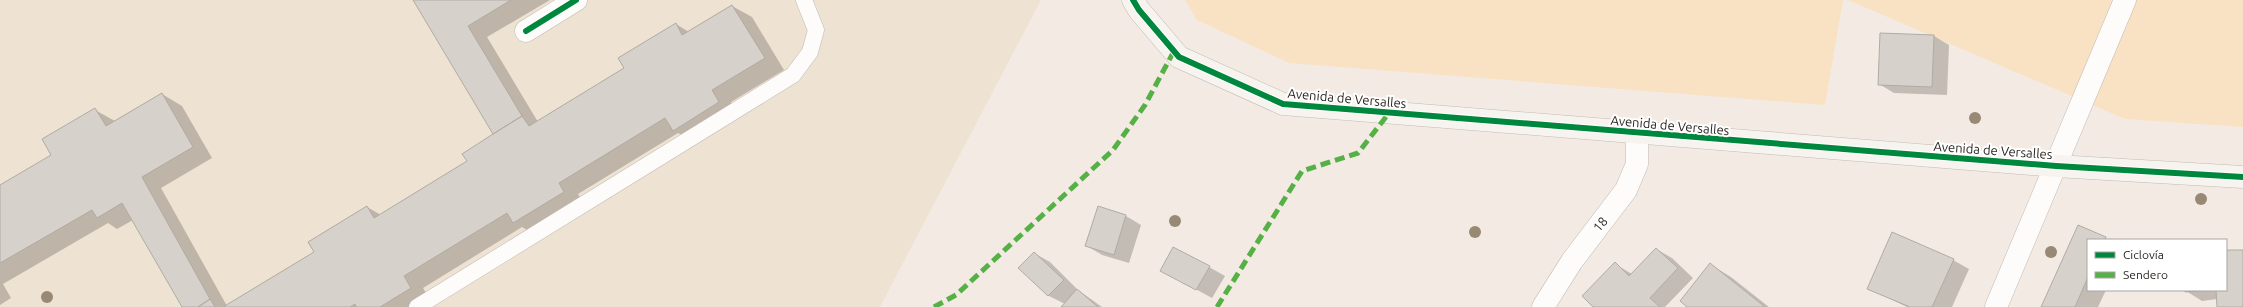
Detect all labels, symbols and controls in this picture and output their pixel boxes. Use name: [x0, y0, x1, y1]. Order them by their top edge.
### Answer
street label: Avenida de Versalles: [1287, 86, 1407, 110]
street label: Avenida de Versalles: [1610, 113, 1730, 137]
street label: Avenida de Versalles: [1933, 139, 2053, 161]
street label: 18: [1590, 214, 1610, 234]
legend: [2087, 239, 2227, 291]
text: Ciclovía: [2123, 248, 2164, 261]
text: Sendero: [2123, 268, 2168, 281]

